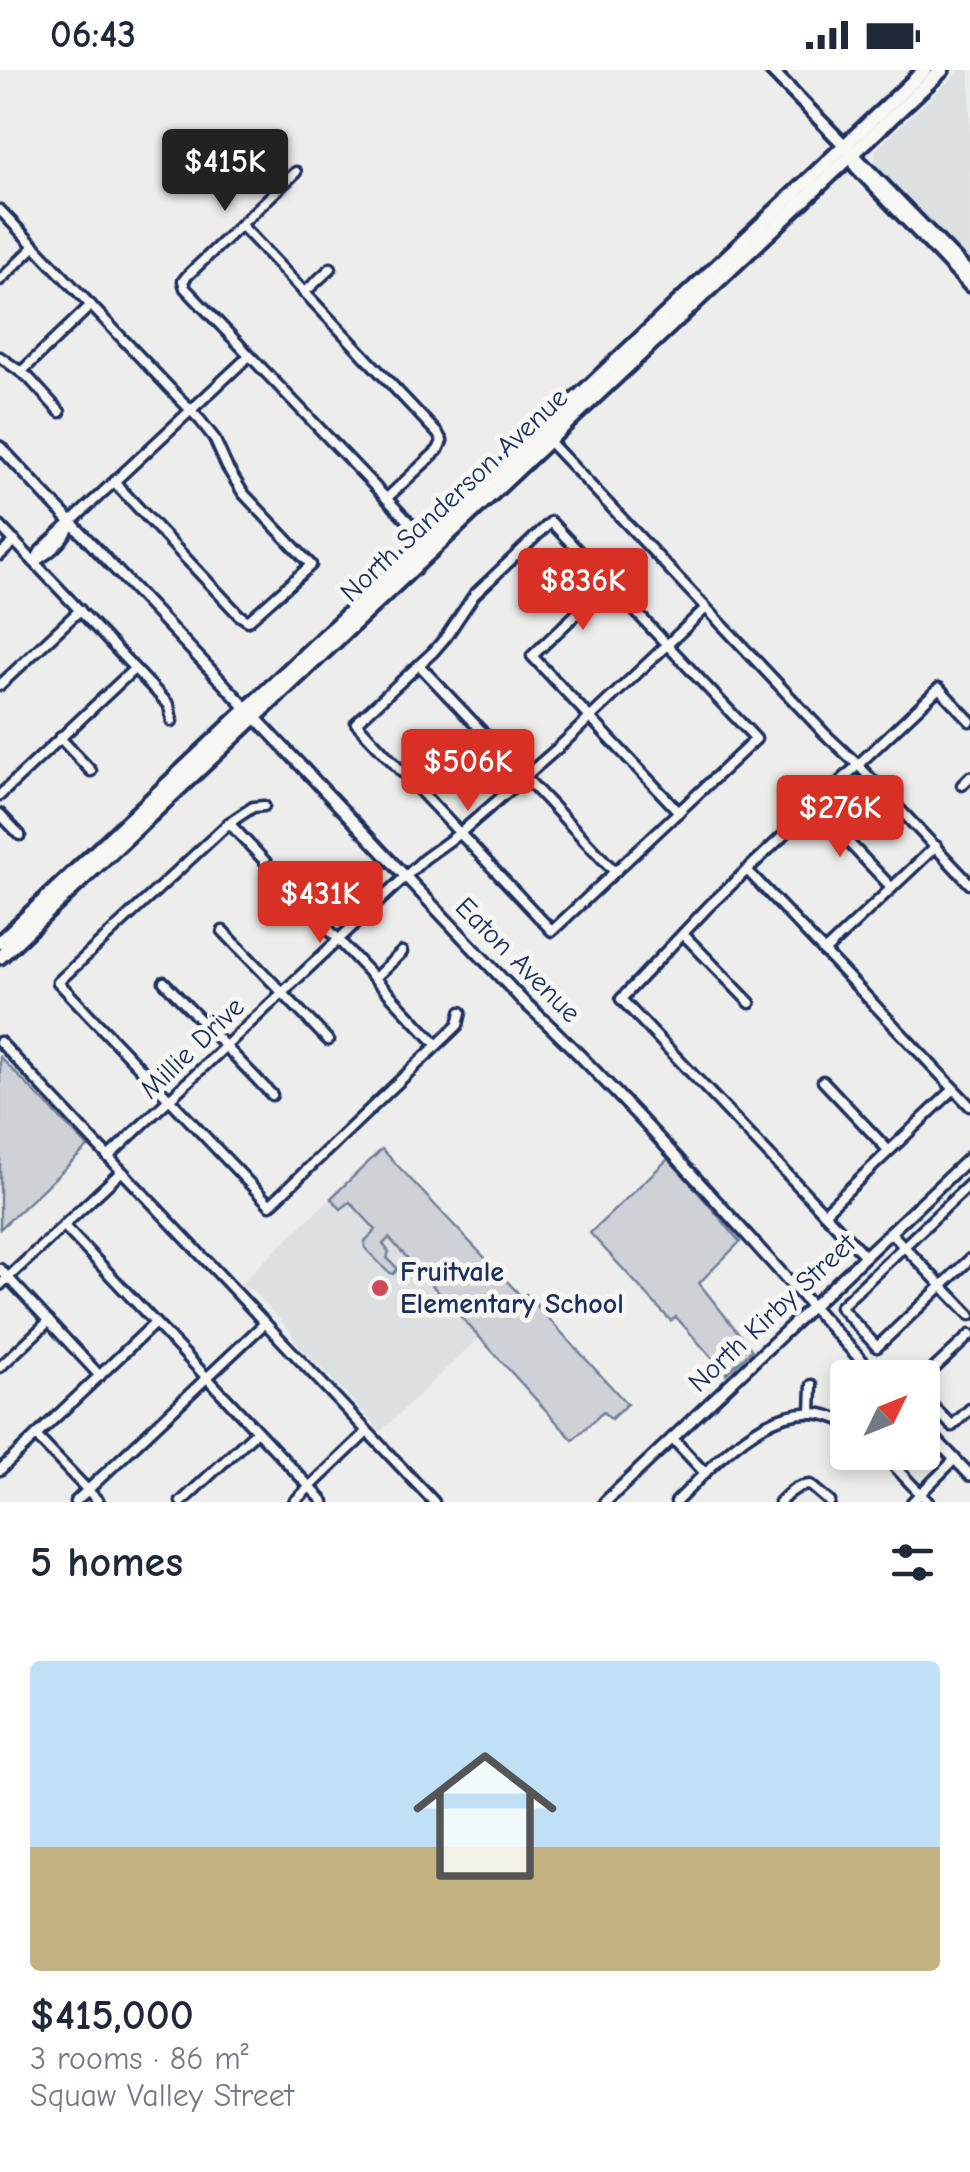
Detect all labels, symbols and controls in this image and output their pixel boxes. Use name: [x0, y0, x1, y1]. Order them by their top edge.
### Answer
text: 06:43: [50, 13, 136, 57]
pin: $415K: [155, 129, 295, 214]
text: $415K: [184, 143, 266, 180]
street label: North Sanderson Avenue: [334, 381, 574, 609]
pin: $836K: [513, 548, 653, 633]
text: $836K: [540, 562, 626, 599]
pin: $506K: [398, 729, 538, 814]
text: $506K: [423, 743, 513, 780]
pin: $276K: [770, 775, 910, 860]
text: $276K: [799, 789, 881, 826]
pin: $431K: [250, 861, 390, 946]
text: $431K: [280, 875, 360, 912]
street label: Eaton Avenue: [449, 891, 587, 1029]
street label: Millie Drive: [133, 991, 251, 1105]
street label: North Kirby Street: [682, 1227, 863, 1399]
place label: Fruitvale Elementary School: [400, 1256, 624, 1320]
marker: Fruitvale Elementary School: [369, 1277, 391, 1299]
north arrow: [830, 1360, 940, 1470]
map controls: [830, 1360, 940, 1470]
icon: filters: [885, 1535, 940, 1590]
text: 5 homes: [30, 1538, 183, 1587]
icon: home: [395, 1726, 575, 1906]
text: $415,000: [30, 1991, 194, 2040]
text: 3 rooms · 86 m²: [30, 2040, 249, 2077]
text: Squaw Valley Street: [30, 2077, 294, 2114]

